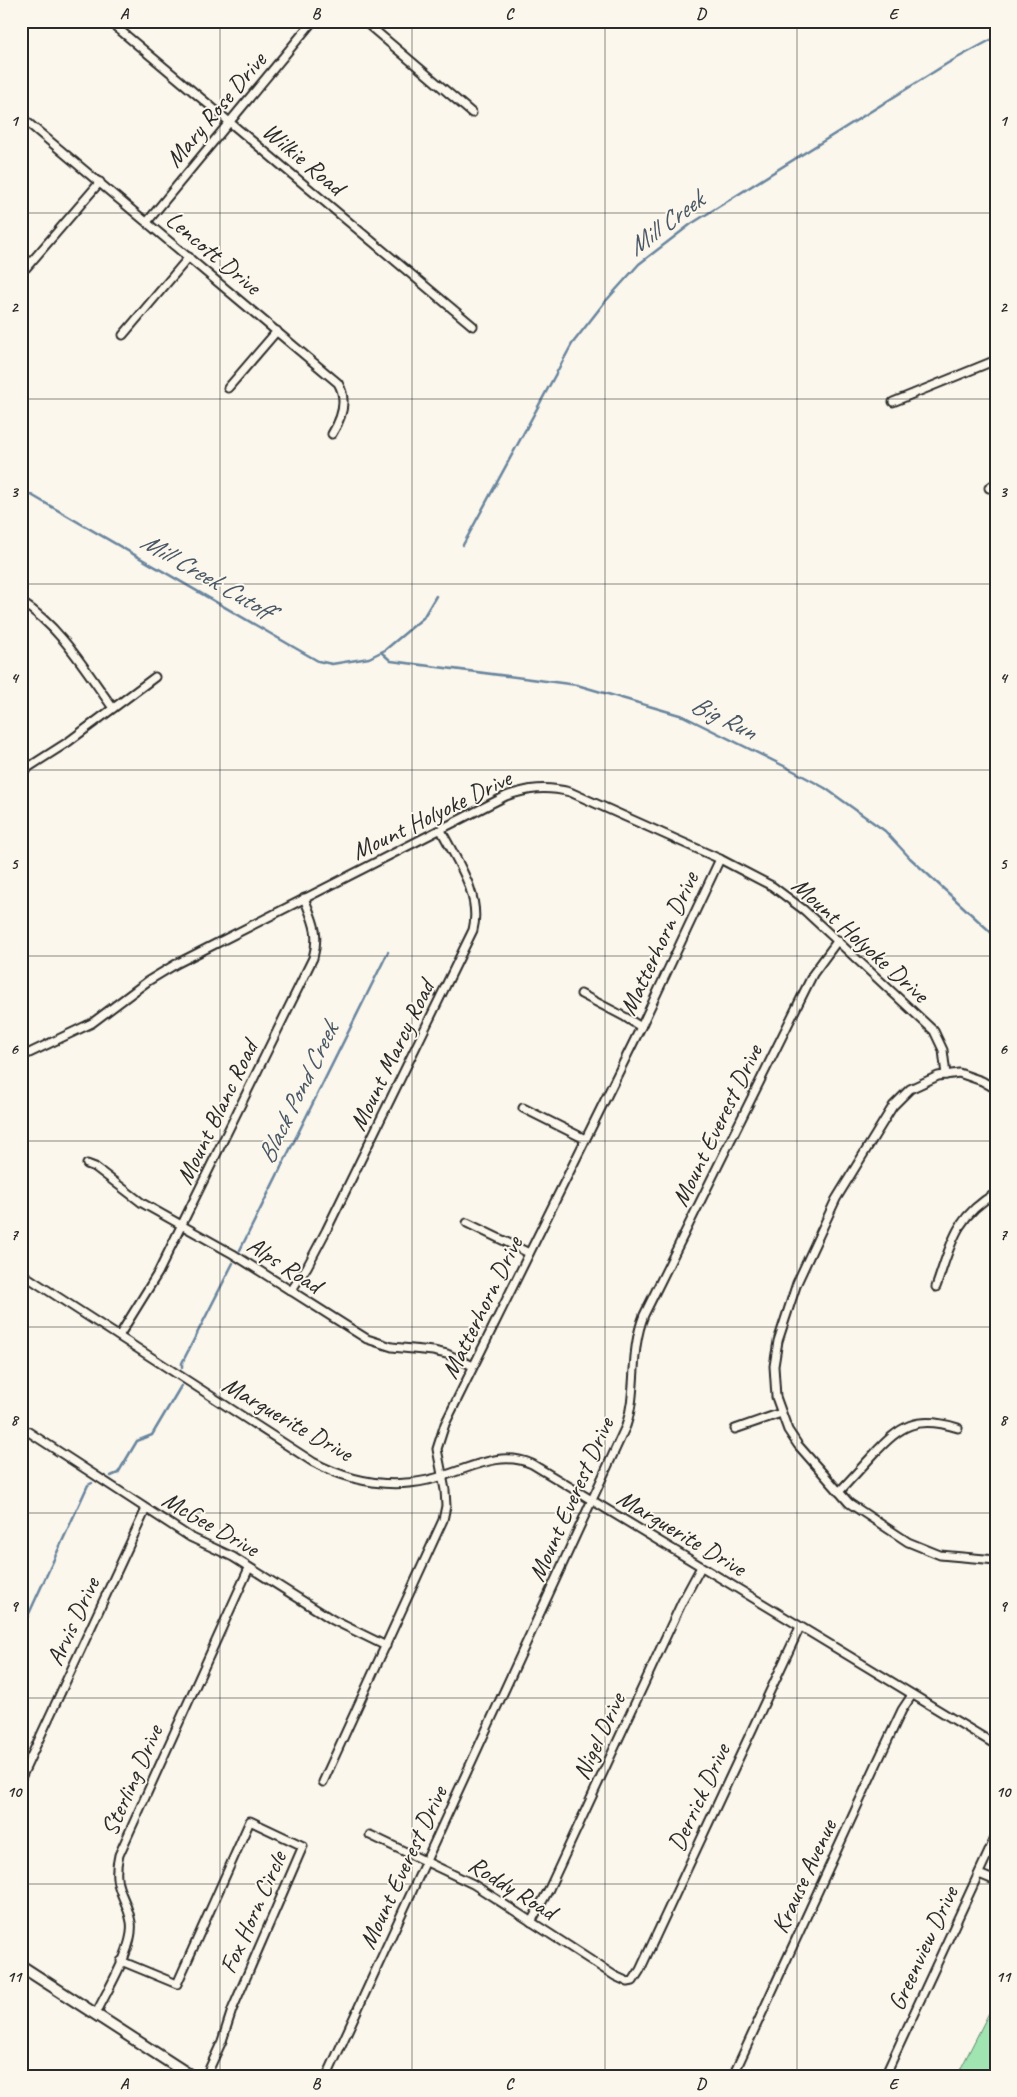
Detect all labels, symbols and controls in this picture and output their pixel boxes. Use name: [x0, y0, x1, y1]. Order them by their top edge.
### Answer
text: A: [120, 4, 130, 24]
text: B: [312, 4, 322, 24]
text: C: [505, 4, 515, 24]
text: D: [696, 4, 707, 24]
text: E: [889, 4, 900, 24]
street label: Mary Rose Drive: [158, 44, 275, 174]
text: 1: [10, 111, 19, 131]
text: 1: [999, 111, 1008, 131]
street label: Wilkie Road: [256, 115, 354, 205]
water label: Mill Creek: [621, 181, 714, 263]
street label: Lencott Drive: [159, 204, 269, 303]
text: 2: [10, 297, 19, 317]
text: 2: [999, 297, 1008, 317]
text: 3: [10, 482, 19, 502]
text: 3: [999, 482, 1008, 502]
water label: Mill Creek Cutoff: [135, 525, 286, 631]
text: 4: [10, 668, 19, 688]
text: 4: [999, 668, 1008, 688]
water label: Big Run: [686, 688, 764, 748]
street label: Mount Holyoke Drive: [346, 762, 518, 867]
text: 5: [11, 854, 20, 874]
text: 5: [1000, 854, 1009, 874]
street label: Matterhorn Drive: [612, 865, 707, 1020]
street label: Mount Holyoke Drive: [785, 870, 937, 1011]
street label: Mount Marcy Road: [342, 972, 443, 1136]
water label: Black Pond Creek: [249, 1014, 348, 1169]
street label: Mount Blanc Road: [168, 1033, 267, 1190]
street label: Mount Everest Drive: [664, 1038, 771, 1212]
text: 6: [10, 1039, 19, 1059]
text: 6: [999, 1039, 1008, 1059]
text: 7: [10, 1225, 19, 1245]
text: 7: [999, 1225, 1008, 1245]
street label: Alps Road: [241, 1229, 331, 1303]
street label: Matterhorn Drive: [434, 1229, 531, 1384]
street label: Marguerite Drive: [217, 1369, 360, 1470]
text: 8: [10, 1410, 19, 1430]
text: 8: [999, 1410, 1008, 1430]
street label: Mount Everest Drive: [520, 1411, 622, 1586]
street label: Marguerite Drive: [611, 1482, 753, 1585]
street label: McGee Drive: [157, 1483, 266, 1565]
street label: Arvis Drive: [39, 1571, 108, 1671]
text: 9: [10, 1596, 19, 1616]
text: 9: [999, 1596, 1008, 1616]
street label: Nigel Drive: [565, 1686, 634, 1785]
street label: Sterling Drive: [93, 1718, 171, 1841]
street label: Derrick Drive: [660, 1737, 738, 1856]
street label: Mount Everest Drive: [351, 1779, 455, 1954]
text: 10: [7, 1782, 23, 1802]
text: 10: [996, 1782, 1012, 1802]
street label: Krause Avenue: [764, 1813, 845, 1938]
street label: Fox Horn Circle: [212, 1845, 295, 1978]
street label: Roddy Road: [463, 1848, 566, 1929]
street label: Greenview Drive: [880, 1880, 966, 2016]
text: 11: [7, 1967, 23, 1987]
text: 11: [996, 1967, 1012, 1987]
text: A: [120, 2074, 130, 2094]
text: B: [312, 2074, 322, 2094]
text: C: [505, 2074, 515, 2094]
text: D: [696, 2074, 707, 2094]
text: E: [889, 2074, 900, 2094]

